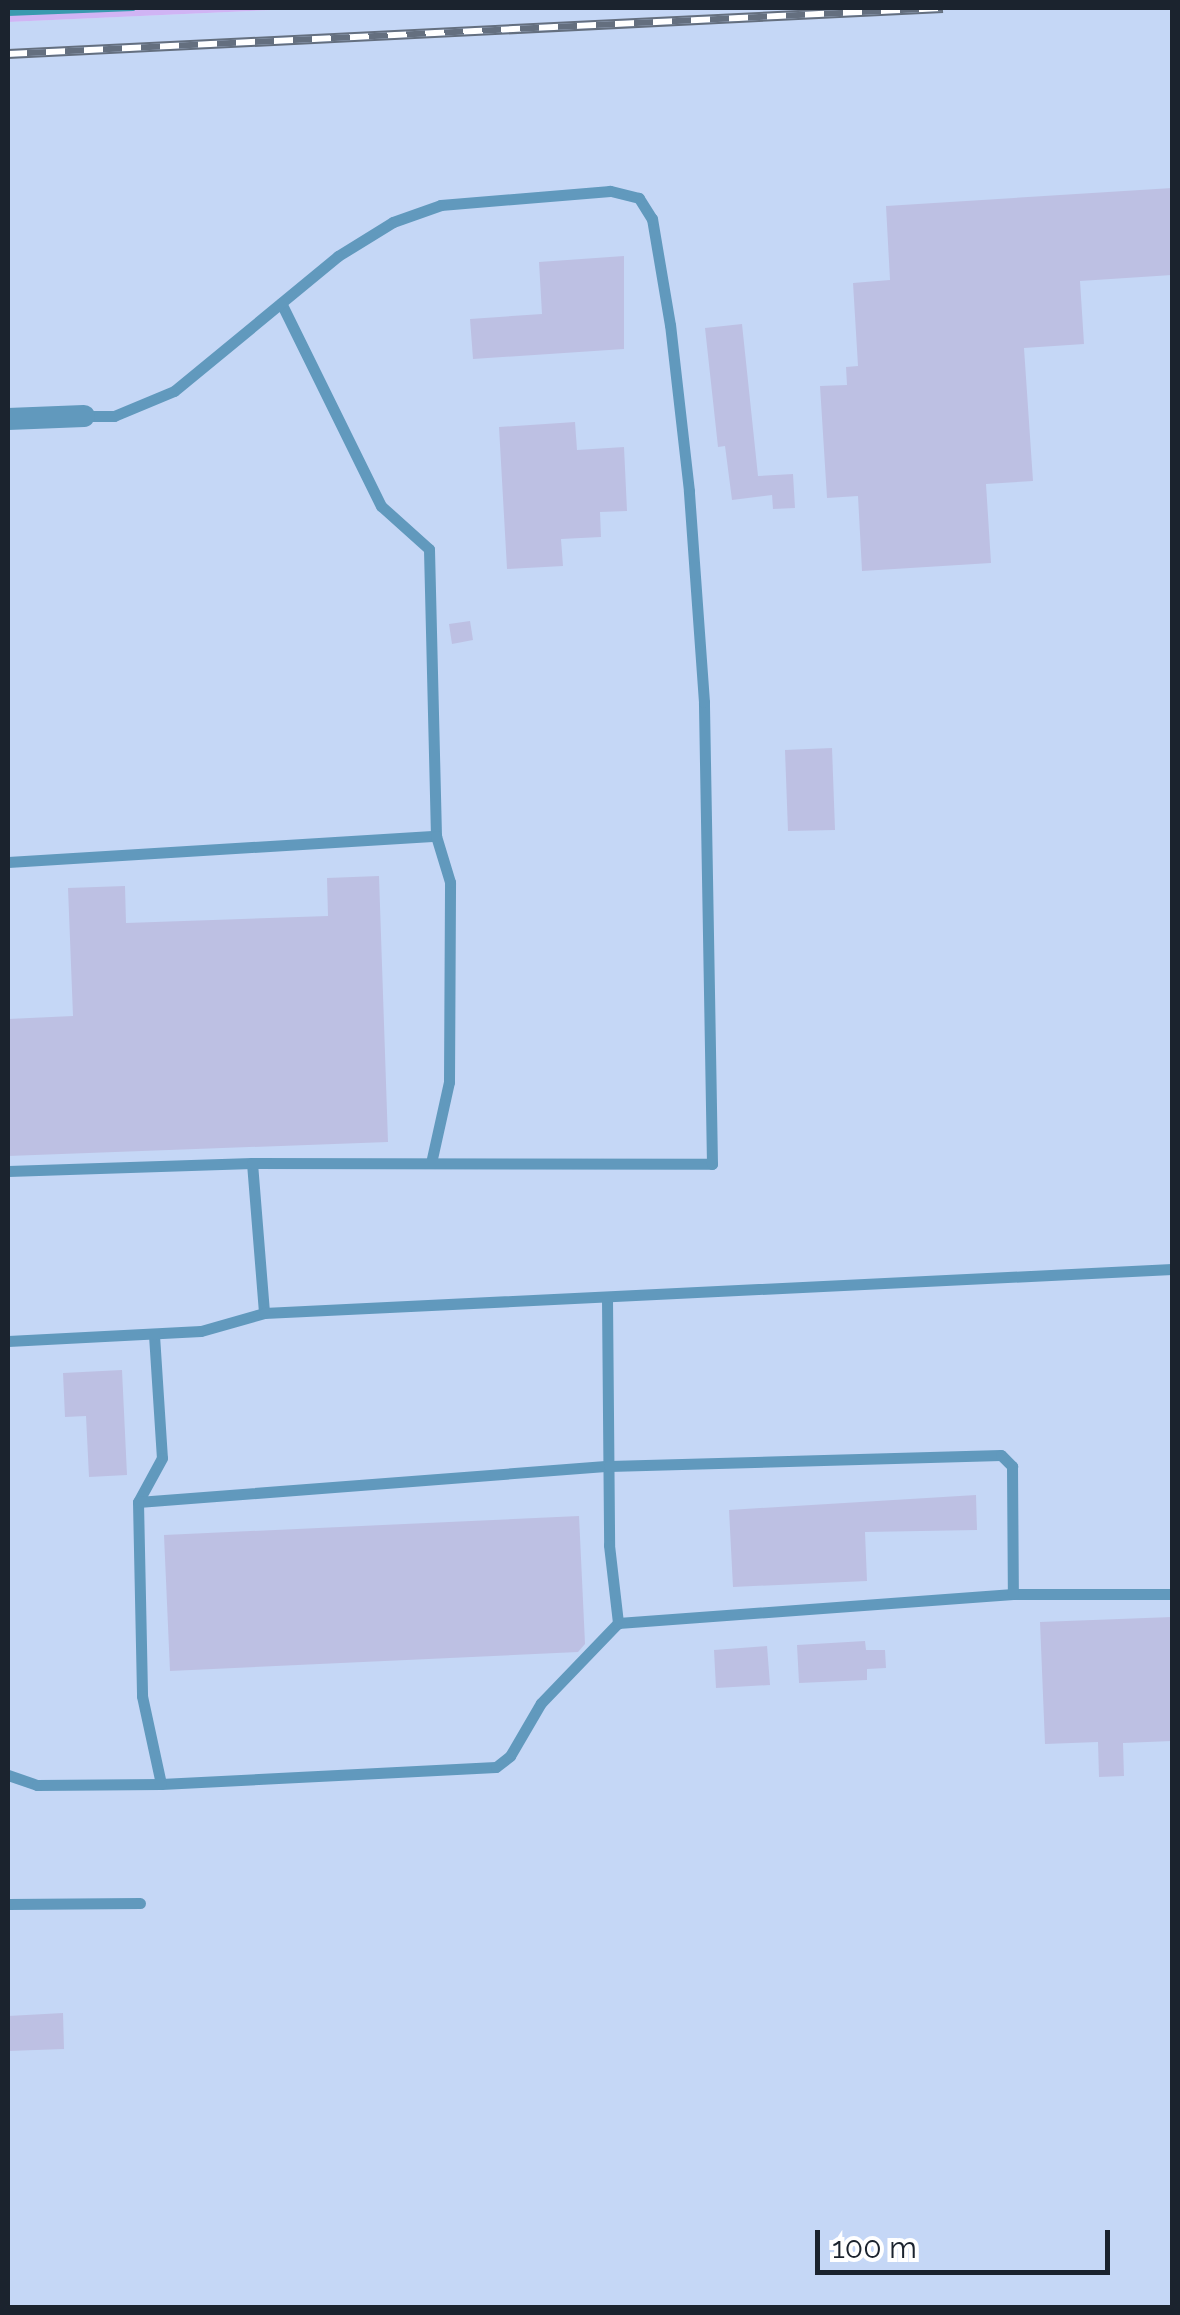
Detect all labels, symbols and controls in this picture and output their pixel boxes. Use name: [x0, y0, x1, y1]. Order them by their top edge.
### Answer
scale bar: [820, 2210, 1115, 2272]
text: 100 m: [832, 2230, 917, 2265]

